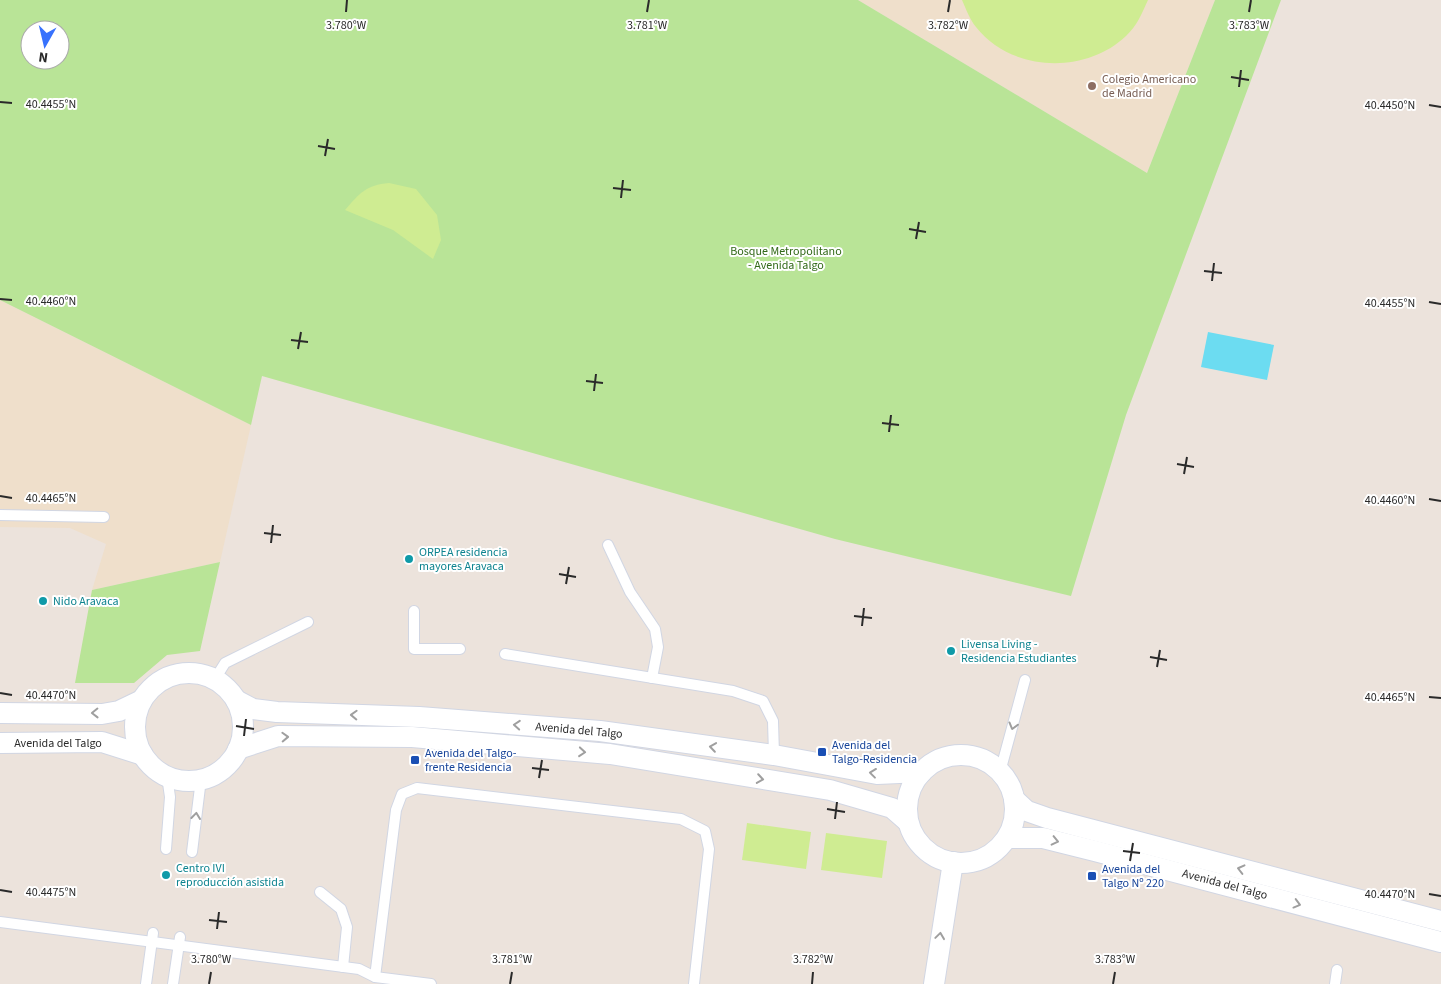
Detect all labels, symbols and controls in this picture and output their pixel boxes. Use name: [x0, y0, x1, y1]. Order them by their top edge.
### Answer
text: 3.780°W: [326, 17, 367, 34]
text: 3.781°W: [627, 17, 668, 34]
text: 3.782°W: [928, 17, 969, 34]
text: 3.783°W: [1229, 17, 1270, 34]
north arrow: [20, 20, 70, 70]
text: N: [37, 46, 49, 67]
place label: Colegio Americano de Madrid: [1102, 71, 1196, 102]
marker: Colegio Americano de Madrid: [1086, 80, 1098, 92]
text: 40.4455°N: [26, 96, 76, 113]
text: 40.4450°N: [1365, 97, 1415, 114]
park label: Bosque Metropolitano - Avenida Talgo: [730, 243, 842, 274]
text: 40.4460°N: [26, 293, 76, 310]
text: 40.4455°N: [1365, 295, 1415, 312]
text: 40.4465°N: [26, 490, 76, 507]
text: 40.4460°N: [1365, 492, 1415, 509]
place label: ORPEA residencia mayores Aravaca: [419, 544, 507, 575]
marker: ORPEA residencia mayores Aravaca: [403, 553, 415, 565]
place label: Nido Aravaca: [53, 593, 119, 610]
marker: Nido Aravaca: [37, 595, 49, 607]
place label: Livensa Living - Residencia Estudiantes: [961, 636, 1076, 667]
marker: Livensa Living - Residencia Estudiantes: [945, 645, 957, 657]
text: 40.4470°N: [26, 687, 76, 704]
text: 40.4465°N: [1365, 689, 1415, 706]
one-way arrow: [91, 708, 99, 719]
one-way arrow: [350, 710, 358, 720]
street label: Avenida del Talgo: [535, 718, 623, 743]
one-way arrow: [512, 719, 520, 730]
one-way arrow: [1008, 722, 1019, 731]
one-way arrow: [281, 731, 289, 742]
street label: Avenida del Talgo: [14, 735, 102, 752]
place label: Avenida del Talgo-Residencia: [832, 737, 917, 768]
one-way arrow: [708, 742, 716, 753]
place label: Avenida del Talgo- frente Residencia: [425, 745, 517, 776]
one-way arrow: [579, 746, 587, 757]
marker: Avenida del Talgo-Residencia: [816, 746, 828, 758]
marker: Avenida del Talgo- frente Residencia: [409, 754, 421, 766]
one-way arrow: [869, 768, 877, 779]
one-way arrow: [756, 773, 765, 783]
one-way arrow: [190, 812, 201, 820]
one-way arrow: [1051, 835, 1060, 846]
place label: Centro IVI reproducción asistida: [176, 860, 284, 891]
place label: Avenida del Talgo Nº 220: [1102, 861, 1164, 892]
one-way arrow: [1237, 864, 1246, 875]
street label: Avenida del Talgo: [1180, 865, 1269, 904]
marker: Centro IVI reproducción asistida: [160, 869, 172, 881]
marker: Avenida del Talgo Nº 220: [1086, 870, 1098, 882]
text: 40.4475°N: [26, 884, 76, 901]
text: 40.4470°N: [1365, 886, 1415, 903]
one-way arrow: [1293, 898, 1301, 908]
one-way arrow: [935, 931, 945, 940]
text: 3.780°W: [191, 951, 232, 968]
text: 3.781°W: [492, 951, 533, 968]
text: 3.782°W: [793, 951, 834, 968]
text: 3.783°W: [1095, 951, 1136, 968]

